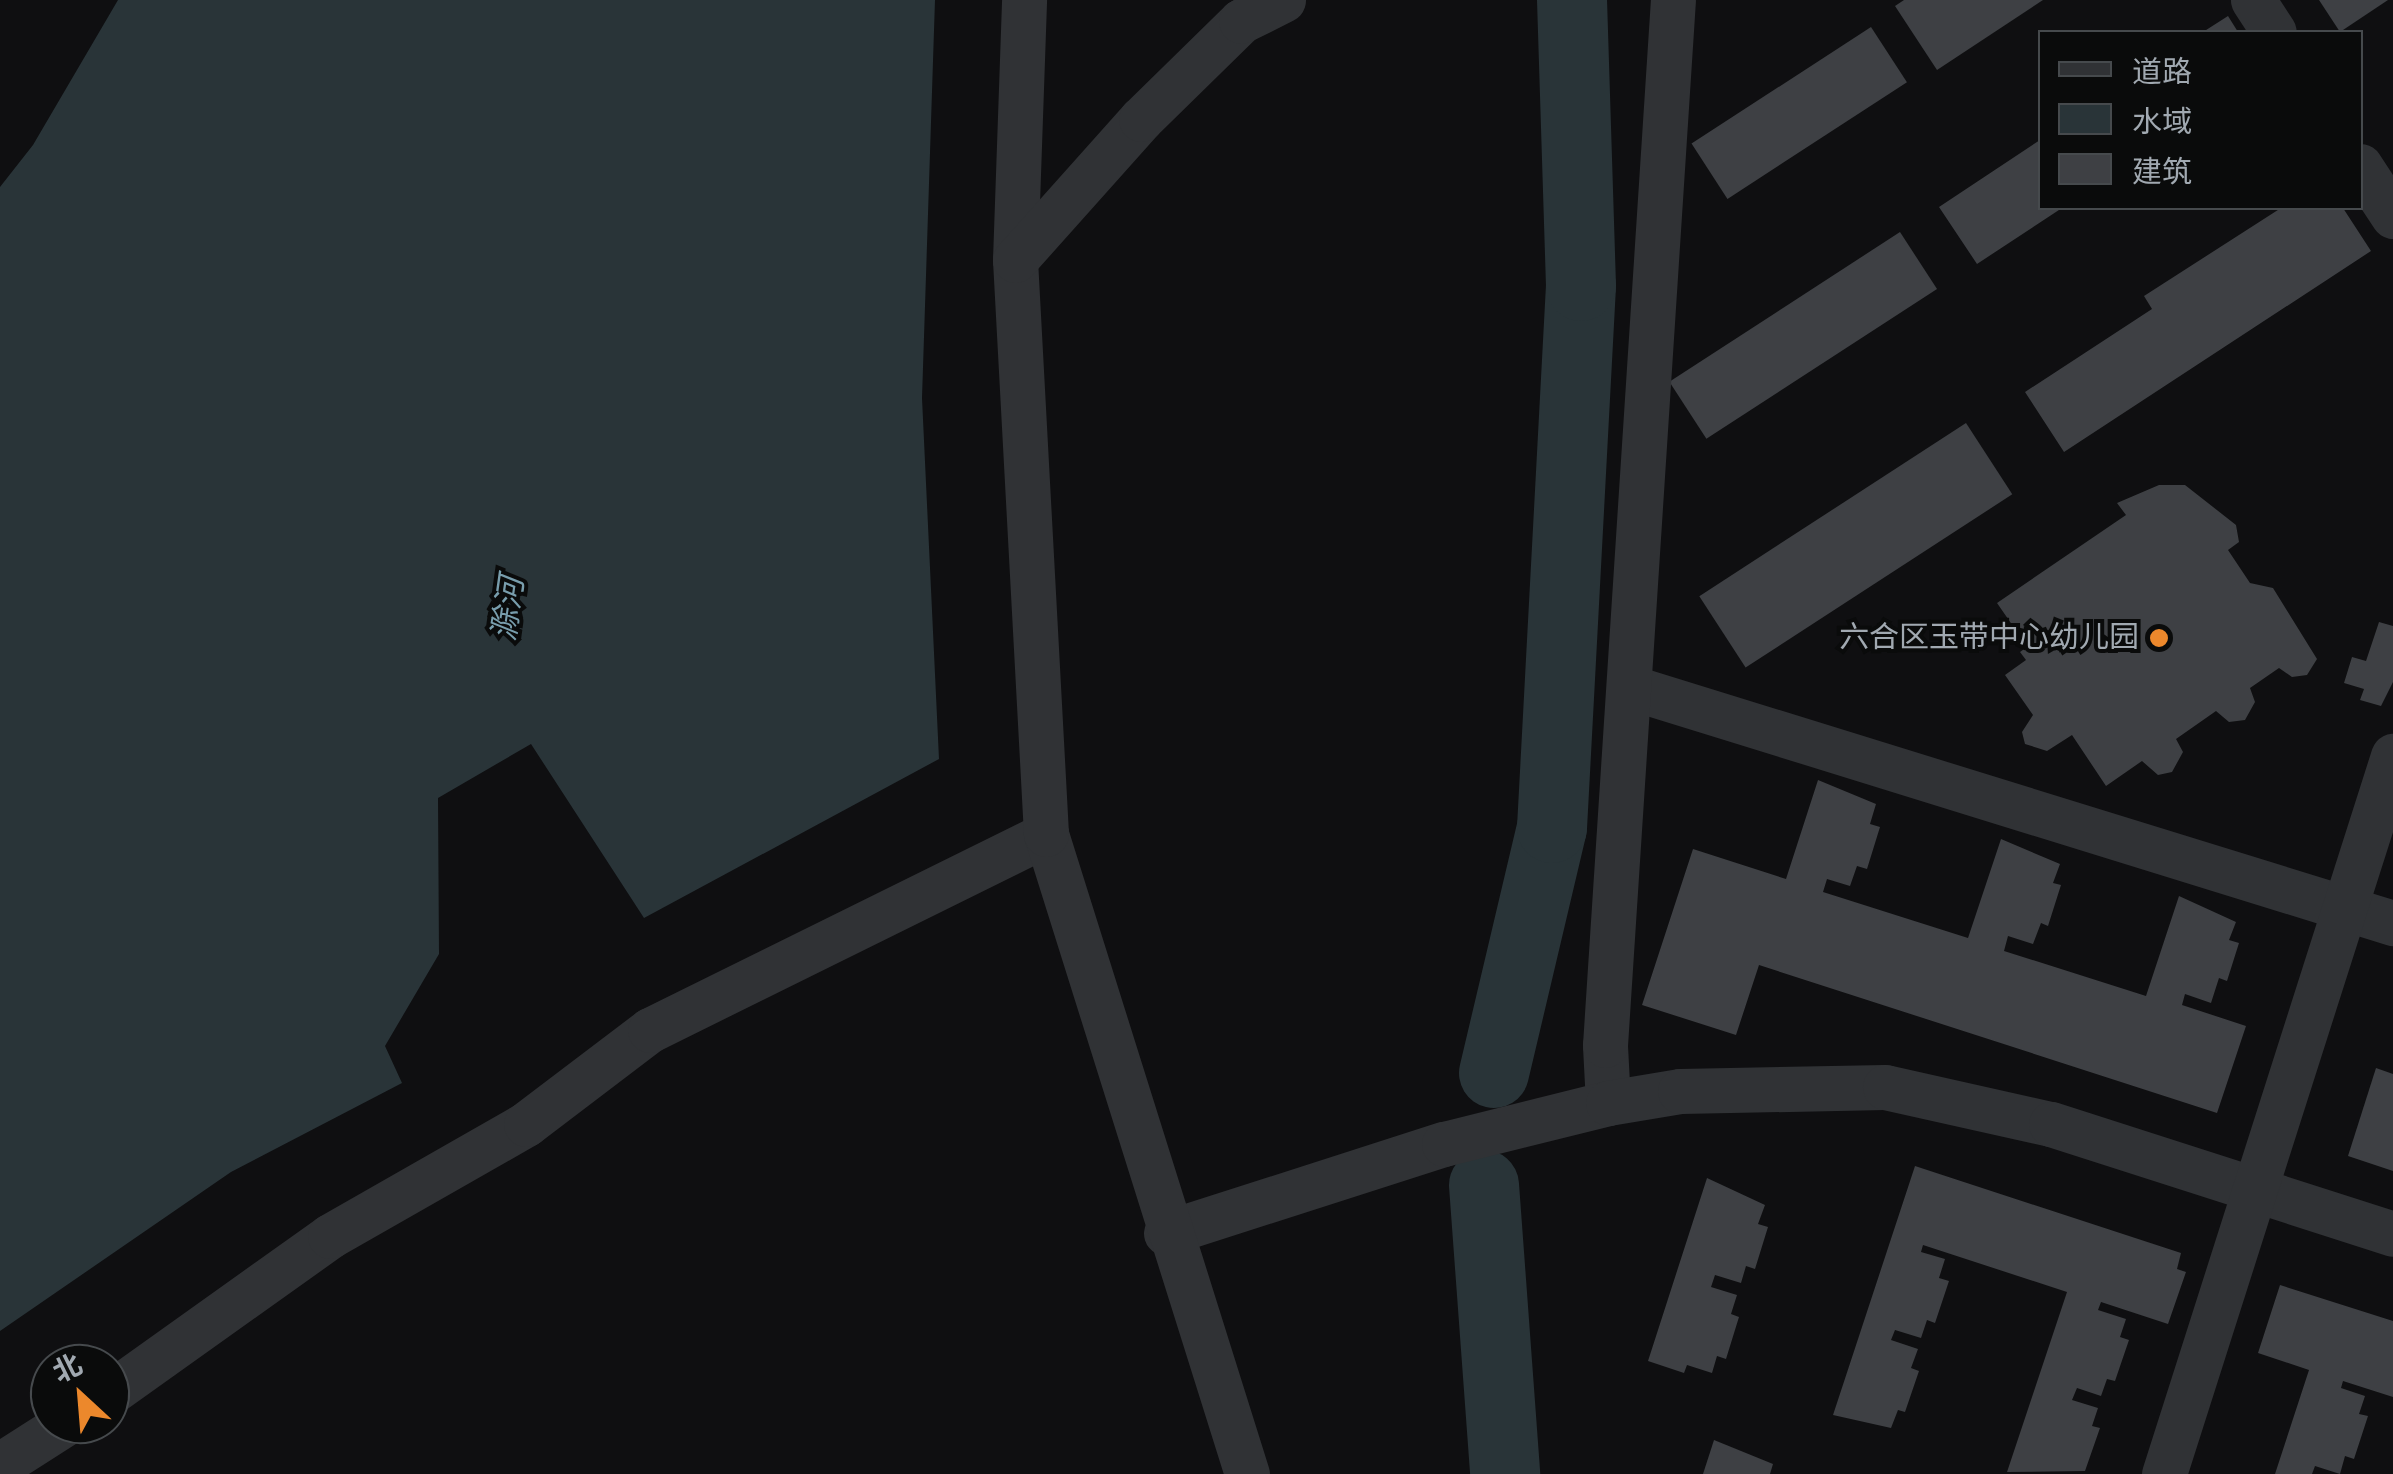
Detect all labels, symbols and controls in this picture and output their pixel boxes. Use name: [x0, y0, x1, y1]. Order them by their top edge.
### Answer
legend: [2038, 30, 2363, 210]
text: 道路: [2132, 54, 2192, 91]
text: 水域: [2132, 104, 2192, 141]
text: 建筑: [2132, 154, 2192, 191]
water label: 滁河: [486, 575, 532, 643]
place label: 六合区玉带中心幼儿园: [1839, 620, 2139, 656]
marker: 六合区玉带中心幼儿园: [2148, 627, 2170, 649]
north arrow: [30, 1344, 130, 1444]
text: 北: [48, 1347, 88, 1390]

